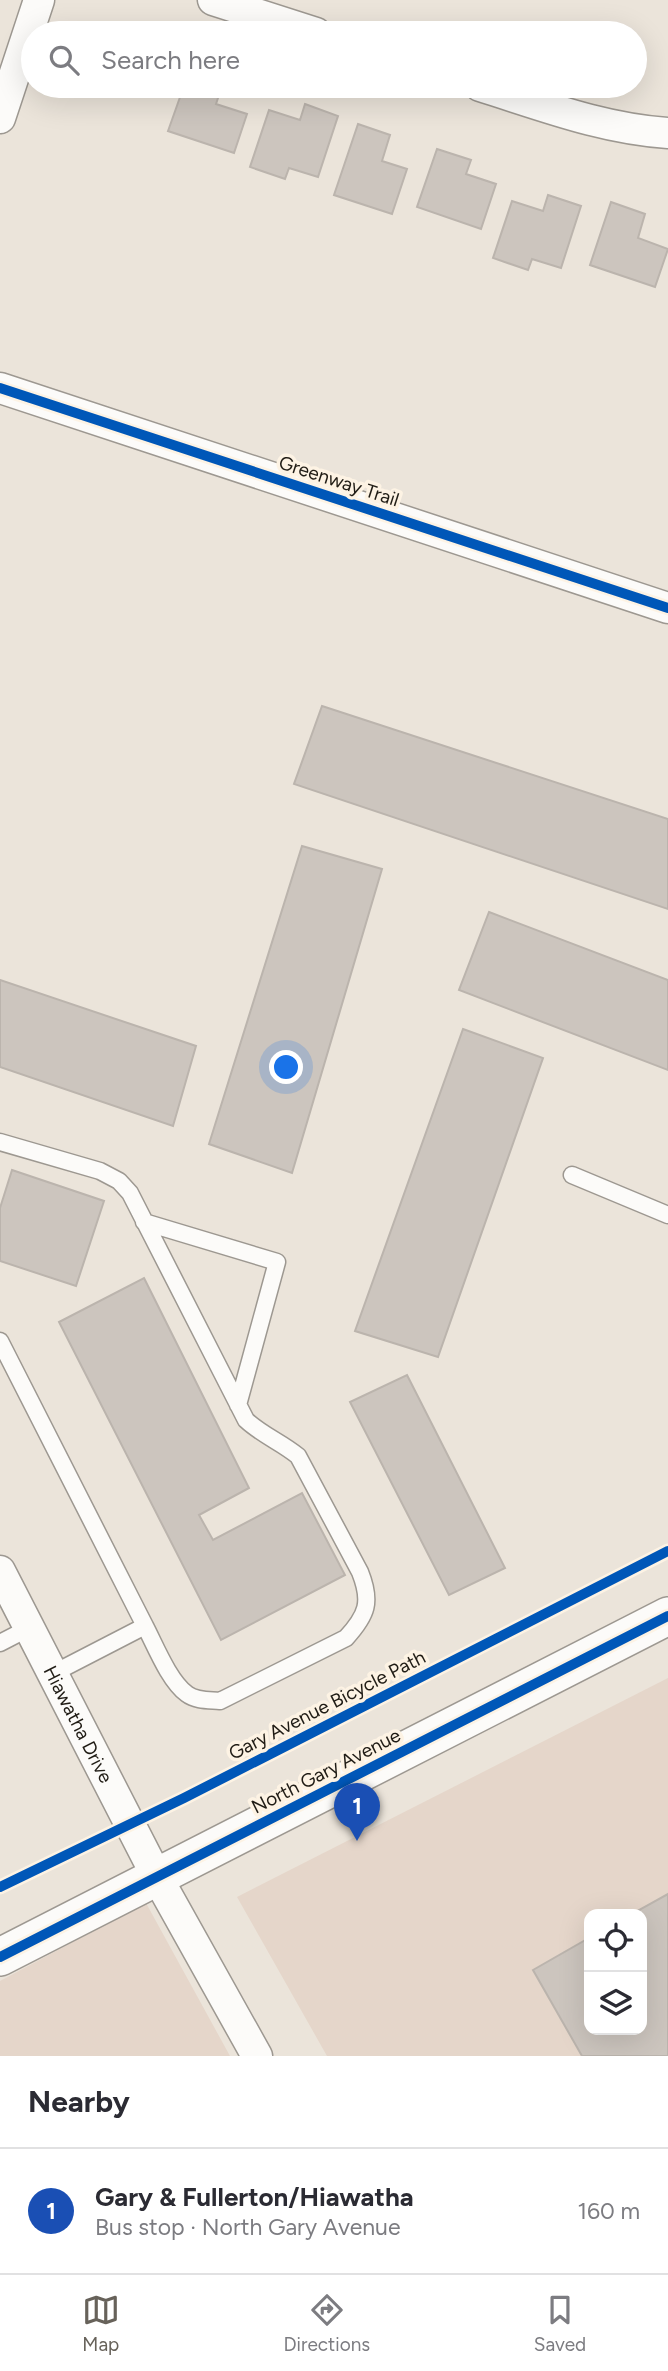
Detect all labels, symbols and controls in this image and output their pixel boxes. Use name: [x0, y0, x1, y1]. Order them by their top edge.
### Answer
search box: [21, 21, 647, 98]
icon: search: [45, 41, 83, 79]
text: Search here: [101, 44, 240, 76]
street label: Greenway Trail: [276, 451, 402, 511]
your location: [269, 1050, 303, 1084]
street label: Gary Avenue Bicycle Path: [225, 1645, 429, 1765]
street label: Hiawatha Drive: [39, 1661, 118, 1787]
street label: North Gary Avenue: [248, 1723, 404, 1819]
pin: 1: [334, 1783, 380, 1841]
map controls: [584, 1909, 647, 2035]
button: locate: [584, 1909, 647, 1972]
button: layers: [584, 1972, 647, 2035]
text: Nearby: [28, 2083, 130, 2120]
text: Gary & Fullerton/Hiawatha: [95, 2181, 414, 2213]
text: 1: [46, 2197, 56, 2225]
text: 160 m: [577, 2197, 640, 2225]
text: Bus stop · North Gary Avenue: [95, 2213, 400, 2241]
tab: Map: [82, 2291, 120, 2356]
tab: Directions: [283, 2291, 370, 2356]
tab: Saved: [534, 2291, 586, 2356]

